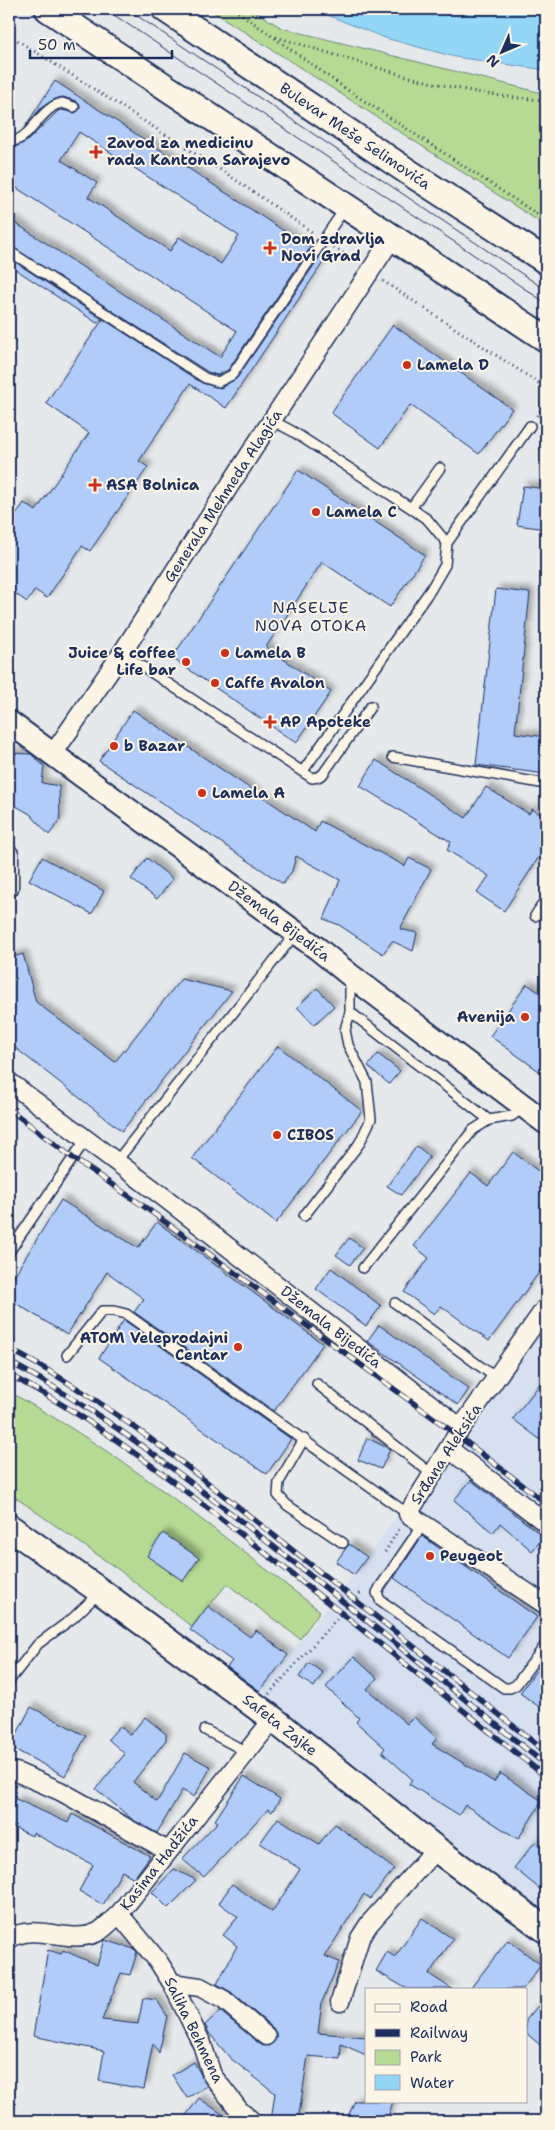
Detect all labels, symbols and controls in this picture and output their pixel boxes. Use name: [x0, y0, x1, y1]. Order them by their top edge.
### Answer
scale bar: [30, 28, 172, 60]
north arrow: [478, 28, 528, 78]
text: 50 m: [38, 35, 76, 55]
text: N: [483, 51, 503, 71]
street label: Bulevar Meše Selimovića: [276, 78, 435, 194]
place label: Zavod za medicinu rada Kantona Sarajevo: [107, 133, 291, 170]
marker: Zavod za medicinu rada Kantona Sarajevo: [89, 145, 103, 159]
place label: Dom zdravlja Novi Grad: [281, 229, 385, 266]
marker: Dom zdravlja Novi Grad: [263, 241, 277, 255]
place label: Lamela D: [417, 355, 489, 375]
marker: Lamela D: [401, 359, 413, 371]
street label: Generala Mehmeda Alagića: [159, 405, 287, 586]
place label: ASA Bolnica: [106, 475, 200, 495]
marker: ASA Bolnica: [88, 478, 102, 492]
place label: Lamela C: [326, 502, 397, 522]
marker: Lamela C: [310, 506, 322, 518]
district label: NASELJE NOVA OTOKA: [255, 597, 367, 636]
place label: Juice & coffee Life bar: [68, 643, 176, 680]
place label: Lamela B: [235, 643, 306, 663]
marker: Lamela B: [219, 647, 231, 659]
marker: Juice & coffee Life bar: [180, 656, 192, 668]
place label: Caffe Avalon: [225, 673, 325, 693]
marker: Caffe Avalon: [209, 677, 221, 689]
place label: AP Apoteke: [280, 712, 371, 732]
marker: AP Apoteke: [264, 716, 276, 728]
place label: b Bazar: [124, 736, 185, 756]
marker: b Bazar: [108, 740, 120, 752]
place label: Lamela A: [212, 783, 285, 803]
marker: Lamela A: [196, 787, 208, 799]
street label: Džemala Bijedića: [224, 876, 335, 966]
place label: Avenija: [457, 1007, 516, 1027]
marker: Avenija: [519, 1011, 531, 1023]
place label: CIBOS: [287, 1125, 334, 1145]
marker: CIBOS: [271, 1129, 283, 1141]
street label: Džemala Bijedića: [276, 1281, 386, 1373]
place label: ATOM Veleprodajni Centar: [80, 1328, 228, 1365]
marker: ATOM Veleprodajni Centar: [232, 1341, 244, 1353]
street label: Srđana Aleksića: [406, 1399, 486, 1508]
place label: Peugeot: [440, 1546, 503, 1566]
marker: Peugeot: [424, 1550, 436, 1562]
street label: Safeta Zajke: [239, 1690, 321, 1760]
street label: Kasima Hadžića: [116, 1811, 203, 1915]
street label: Saliha Behmena: [160, 1974, 229, 2087]
legend: [365, 1988, 528, 2102]
text: Road: [410, 1997, 448, 2017]
text: Railway: [410, 2023, 468, 2043]
text: Park: [410, 2047, 442, 2067]
text: Water: [410, 2073, 454, 2093]

